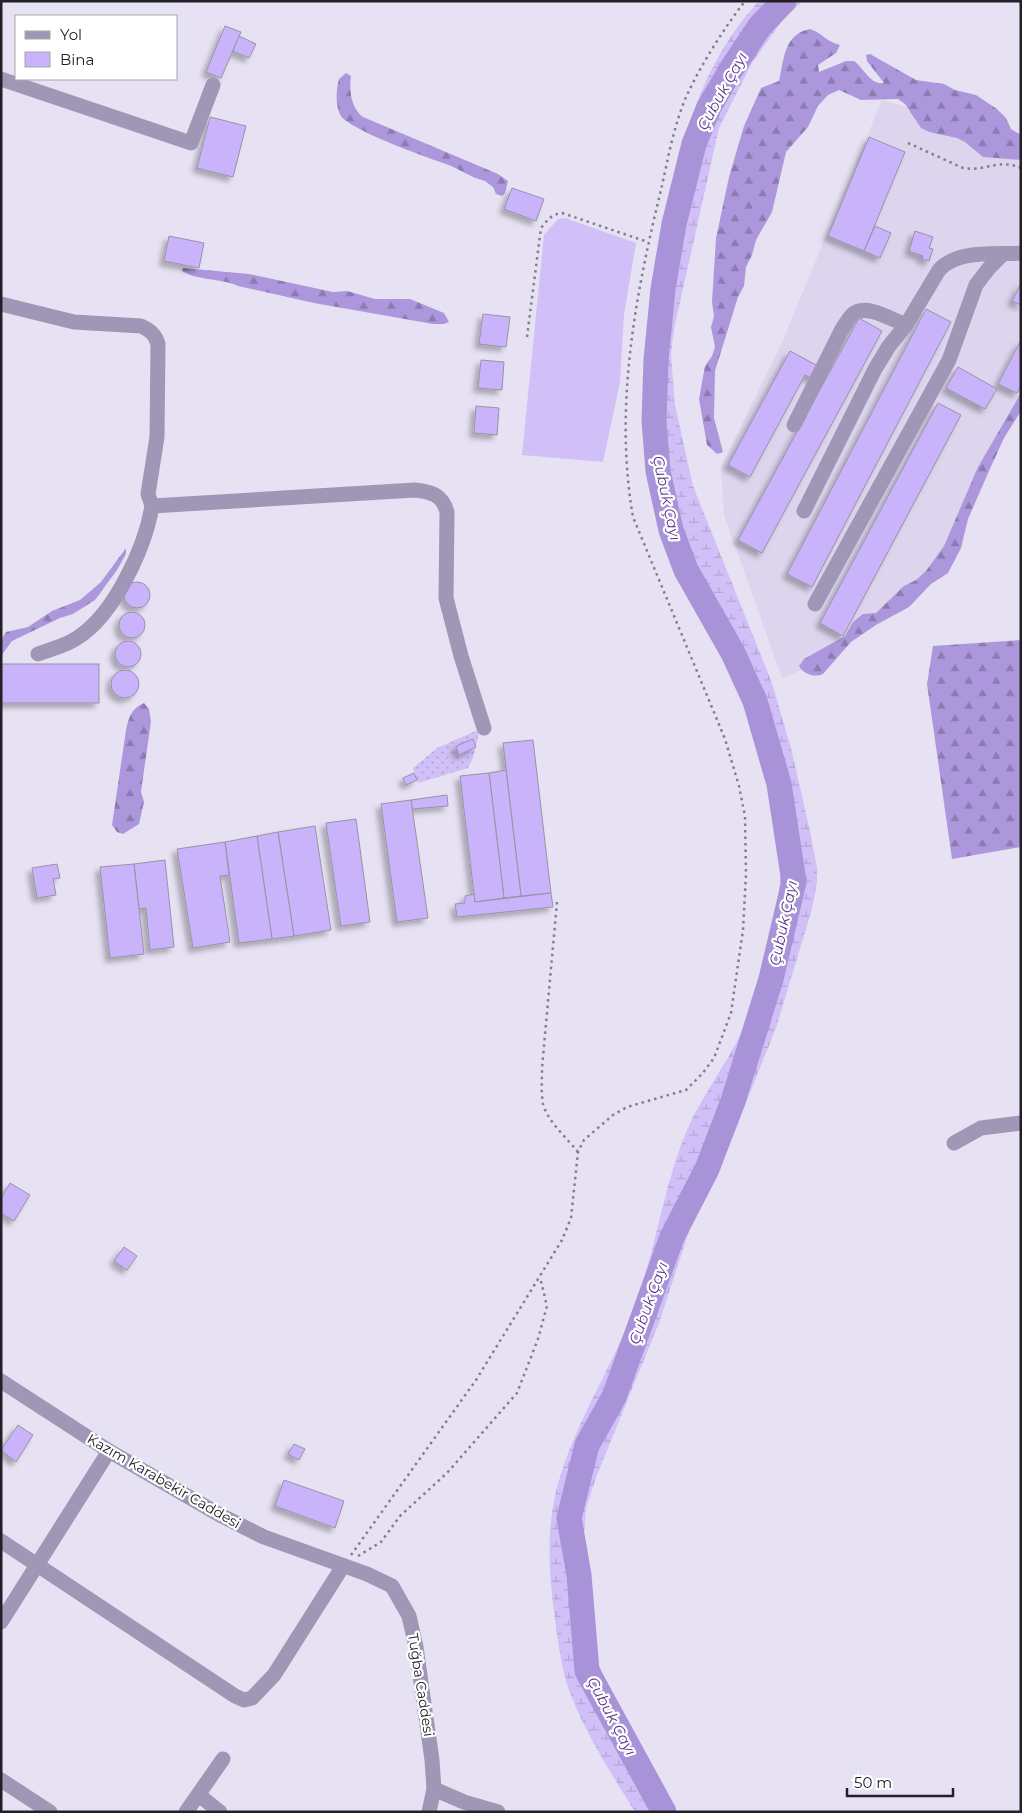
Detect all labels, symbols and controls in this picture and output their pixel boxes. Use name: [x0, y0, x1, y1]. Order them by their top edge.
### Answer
legend: [15, 15, 178, 80]
text: Yol: [60, 25, 82, 44]
water label: Çubuk Çayı: [693, 49, 751, 133]
text: Bina: [60, 50, 94, 69]
water label: Çubuk Çayı: [649, 454, 685, 542]
water label: Çubuk Çayı: [765, 879, 801, 967]
water label: Çubuk Çayı: [624, 1259, 672, 1347]
street label: Kazım Karabekir Caddesi: [84, 1430, 244, 1532]
street label: Tuğba Caddesi: [404, 1632, 438, 1738]
water label: Çubuk Çayı: [583, 1673, 641, 1759]
scale bar: [847, 1766, 953, 1798]
text: 50 m: [854, 1773, 892, 1792]

